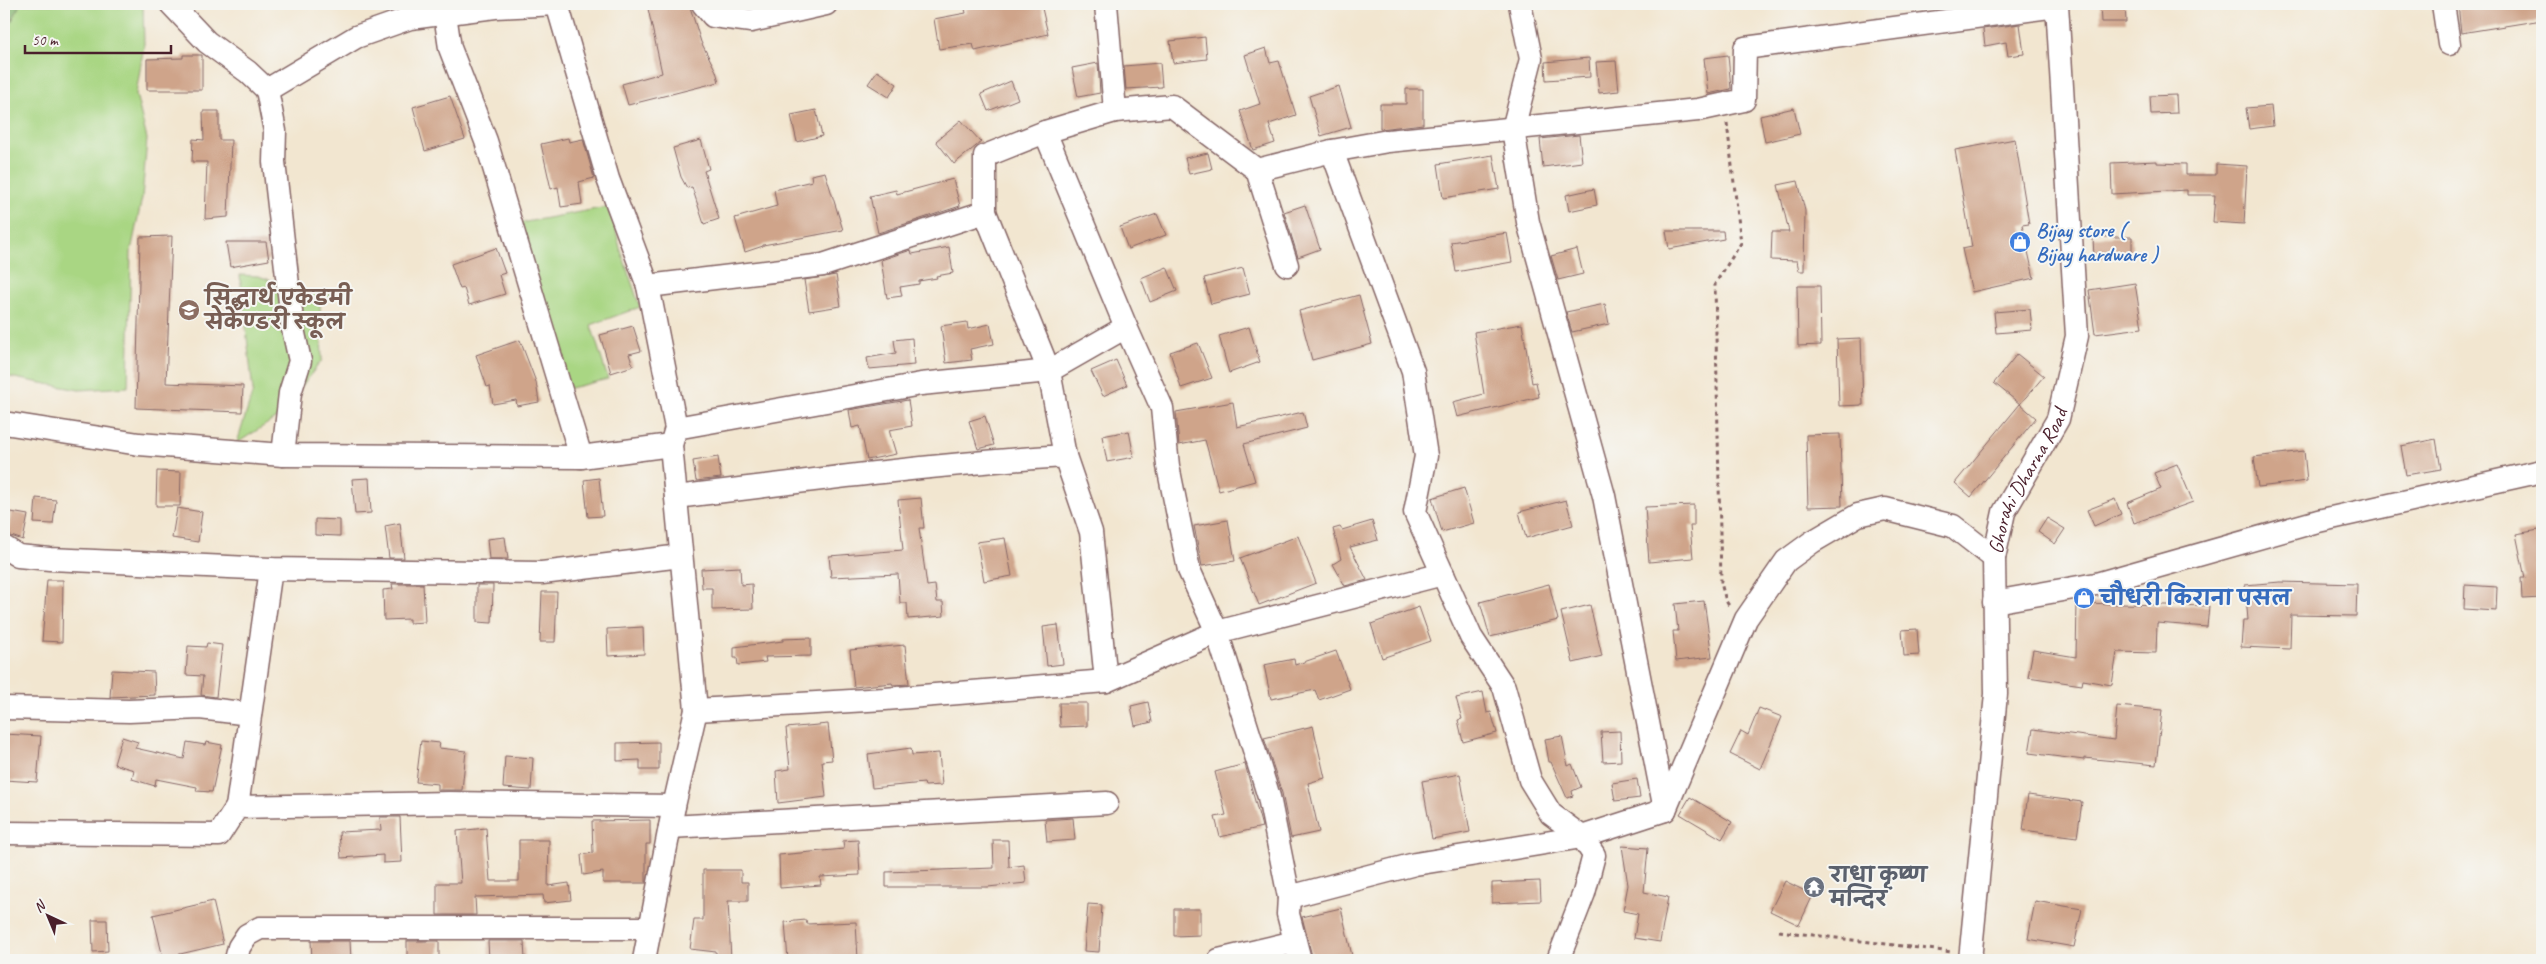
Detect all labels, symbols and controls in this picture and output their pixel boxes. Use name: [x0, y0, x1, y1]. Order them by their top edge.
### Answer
scale bar: [25, 22, 171, 54]
text: 50 m: [32, 31, 59, 50]
place label: Bijay store ( Bijay hardware ): [2036, 217, 2160, 268]
shop icon: Bijay store ( Bijay hardware ): [2008, 230, 2032, 254]
place label: सिद्धार्थ एकेडमी सेकेण्डरी स्कूल: [203, 281, 353, 339]
school or university icon: सिद्धार्थ एकेडमी सेकेण्डरी स्कूल: [177, 298, 201, 322]
street label: Ghorahi Dharna Road: [1982, 403, 2074, 556]
place label: चौधरी किराना पसल: [2098, 579, 2293, 611]
shop icon: चौधरी किराना पसल: [2072, 586, 2096, 610]
place label: राधा कृष्ण मन्दिर: [1828, 862, 1928, 912]
temple icon: राधा कृष्ण मन्दिर: [1802, 875, 1826, 899]
north arrow: [22, 892, 72, 942]
text: N: [30, 896, 50, 916]

